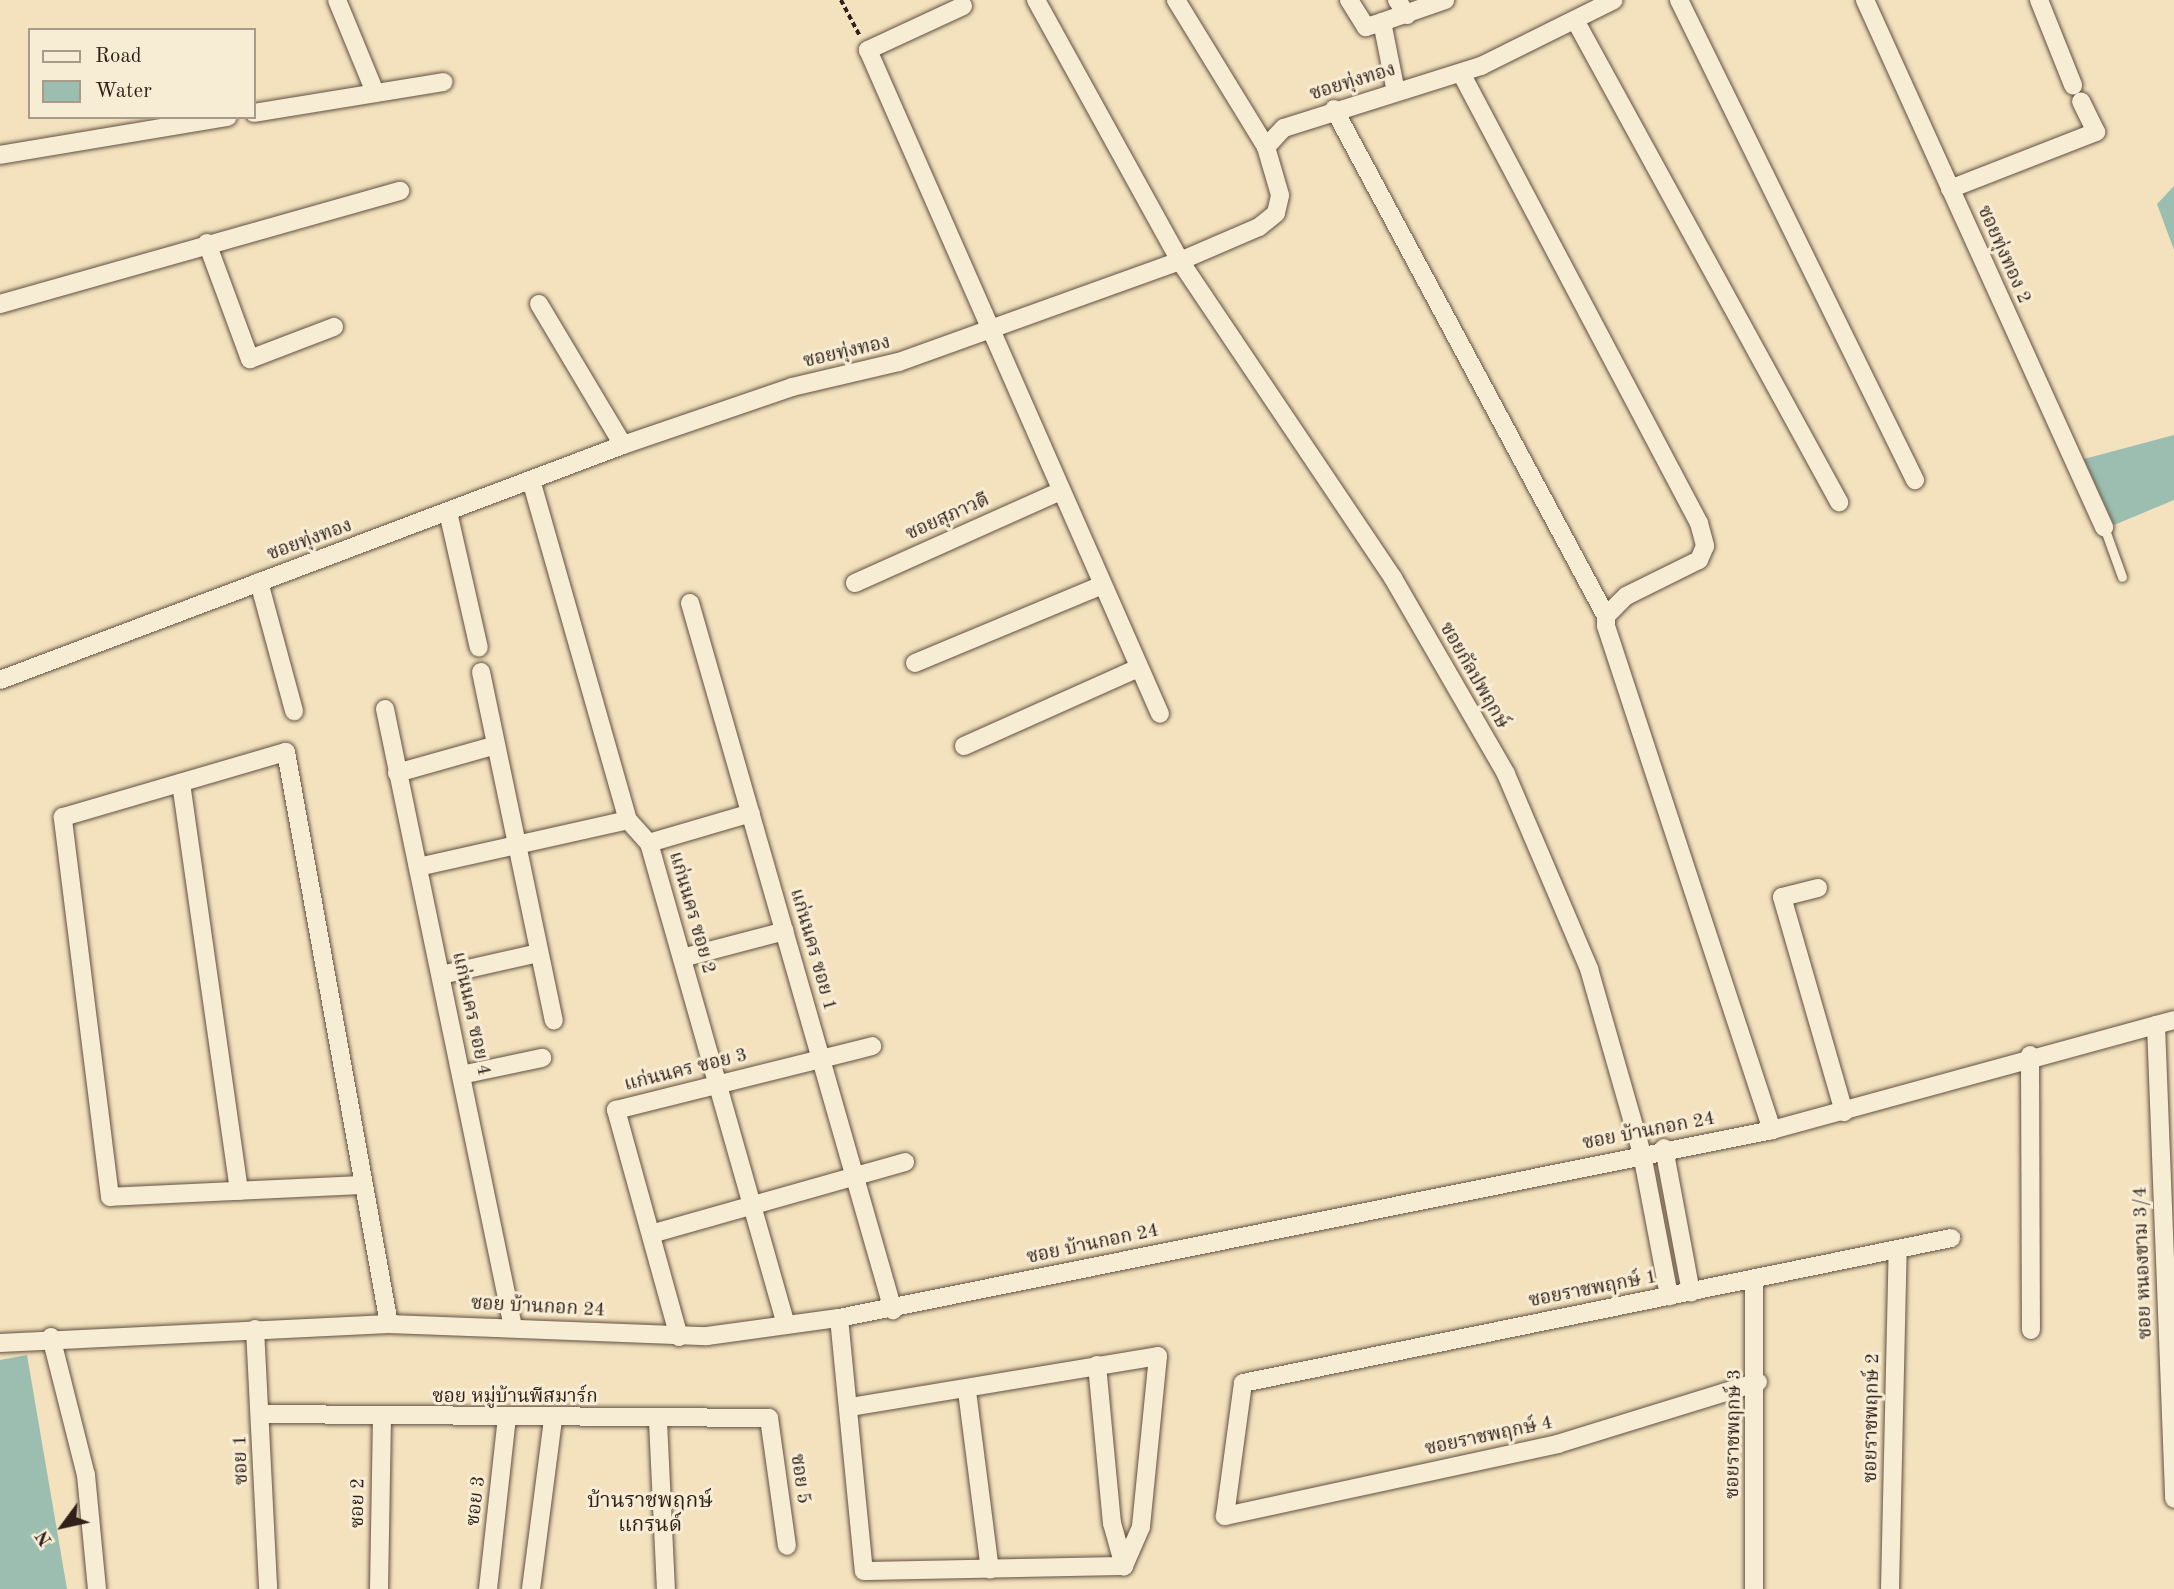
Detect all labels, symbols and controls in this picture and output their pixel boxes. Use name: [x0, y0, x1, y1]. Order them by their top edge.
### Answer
legend: [28, 28, 256, 119]
text: Road: [95, 46, 142, 67]
street label: ซอยทุ่งทอง: [1307, 59, 1399, 107]
text: Water: [95, 81, 152, 102]
street label: ซอยทุ่งทอง 2: [1971, 202, 2035, 308]
street label: ซอยทุ่งทอง: [801, 332, 893, 374]
street label: ซอยสุภาวดี: [903, 489, 993, 547]
street label: ซอยทุ่งทอง: [264, 515, 356, 567]
street label: ซอยกัลปพฤกษ์: [1433, 619, 1513, 733]
street label: แก่นนคร ซอย 2: [663, 849, 719, 977]
street label: แก่นนคร ซอย 1: [784, 886, 840, 1014]
street label: แก่นนคร ซอย 4: [446, 950, 494, 1078]
street label: แก่นนคร ซอย 3: [622, 1045, 750, 1097]
street label: ซอย บ้านกอก 24: [1581, 1108, 1717, 1156]
street label: ซอย หนองขาม 3/4: [2130, 1186, 2158, 1340]
street label: ซอย บ้านกอก 24: [1025, 1220, 1161, 1270]
street label: ซอยราชพฤกษ์ 1: [1527, 1266, 1659, 1314]
street label: ซอย บ้านกอก 24: [470, 1293, 606, 1323]
street label: ซอยราชพฤกษ์ 2: [1860, 1353, 1886, 1483]
street label: ซอยราชพฤกษ์ 3: [1722, 1369, 1748, 1499]
street label: ซอย หมู่บ้านพีสมาร์ก: [432, 1387, 598, 1409]
street label: ซอยราชพฤกษ์ 4: [1423, 1412, 1555, 1462]
street label: ซอย 1: [230, 1434, 254, 1486]
street label: ซอย 5: [784, 1453, 814, 1505]
street label: ซอย 3: [463, 1475, 491, 1527]
street label: ซอย 2: [347, 1478, 371, 1528]
district label: บ้านราชพฤกษ์ แกรนด์: [587, 1489, 713, 1539]
north arrow: [28, 1491, 98, 1561]
text: N: [33, 1526, 57, 1549]

